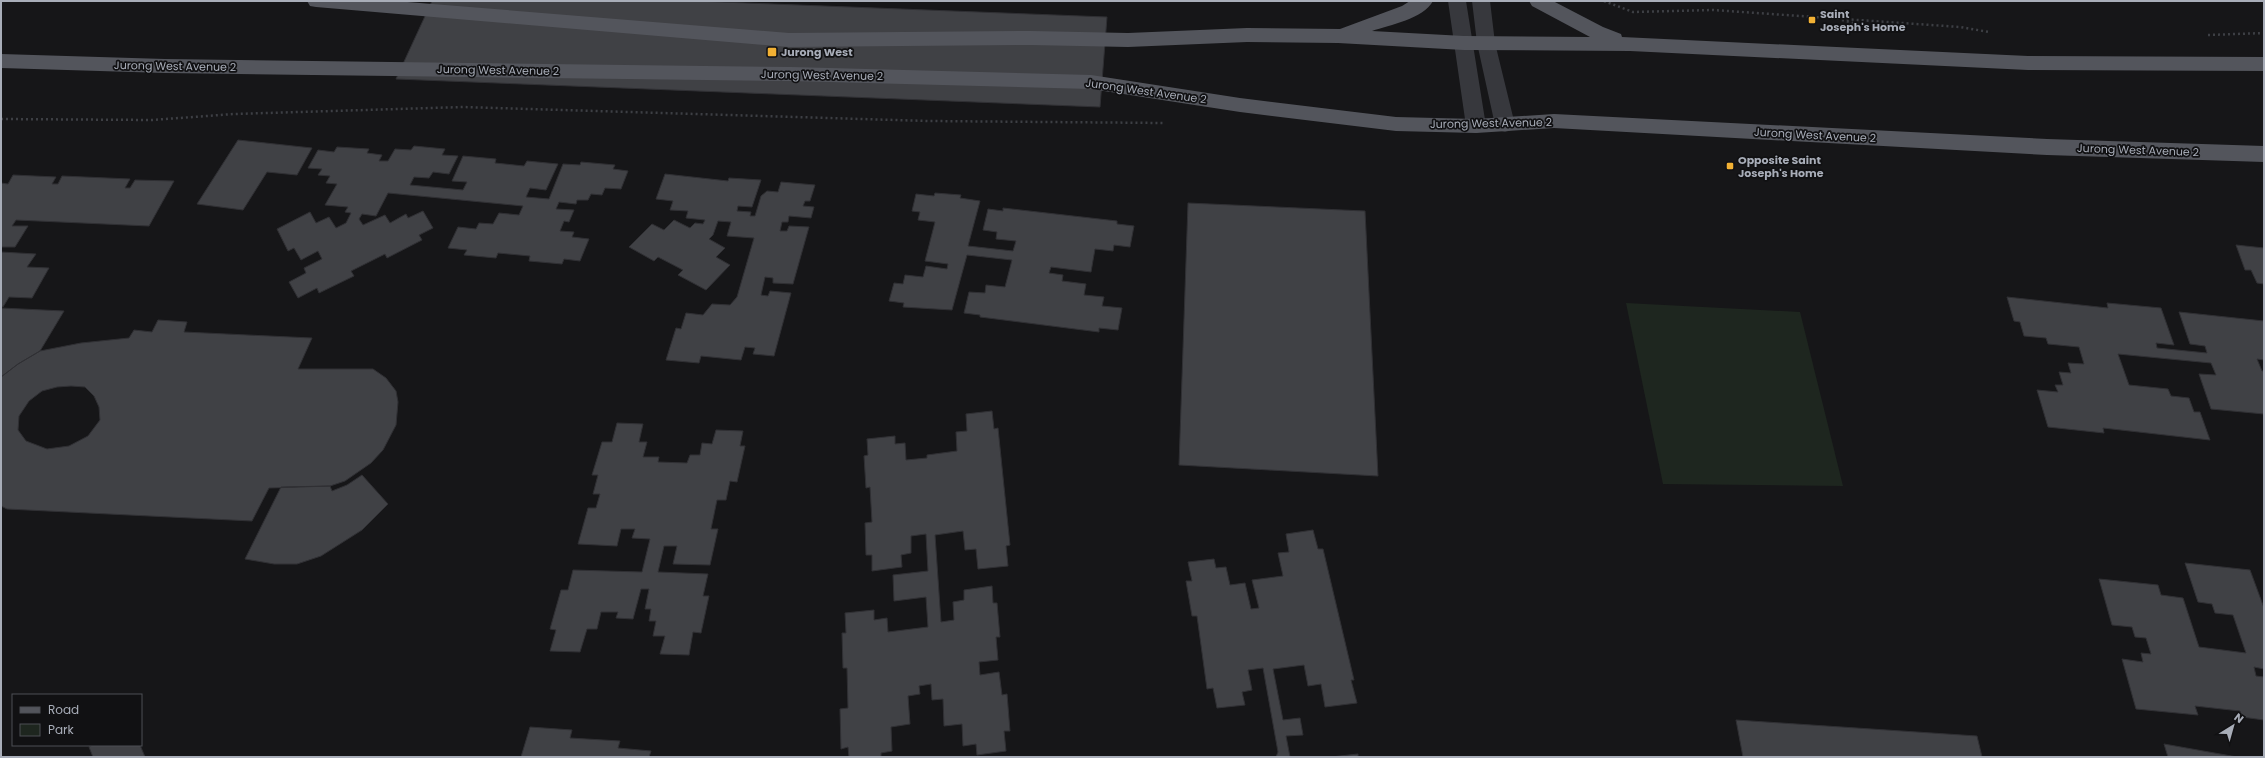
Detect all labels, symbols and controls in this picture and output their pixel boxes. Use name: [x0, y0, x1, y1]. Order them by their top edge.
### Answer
place label: Saint Joseph's Home: [1820, 6, 1906, 35]
marker: Saint Joseph's Home: [1807, 15, 1817, 25]
place label: Jurong West: [781, 44, 853, 60]
marker: Jurong West: [766, 46, 778, 58]
street label: Jurong West Avenue 2: [114, 57, 236, 75]
street label: Jurong West Avenue 2: [437, 61, 559, 79]
street label: Jurong West Avenue 2: [761, 66, 883, 84]
street label: Jurong West Avenue 2: [1084, 75, 1208, 107]
street label: Jurong West Avenue 2: [1430, 114, 1552, 132]
street label: Jurong West Avenue 2: [1754, 124, 1876, 146]
street label: Jurong West Avenue 2: [2077, 140, 2199, 160]
place label: Opposite Saint Joseph's Home: [1738, 152, 1824, 181]
marker: Opposite Saint Joseph's Home: [1725, 161, 1735, 171]
legend: [12, 694, 142, 746]
text: Road: [48, 701, 79, 718]
north arrow: [2213, 706, 2253, 746]
text: N: [2231, 709, 2247, 727]
text: Park: [48, 721, 75, 738]

